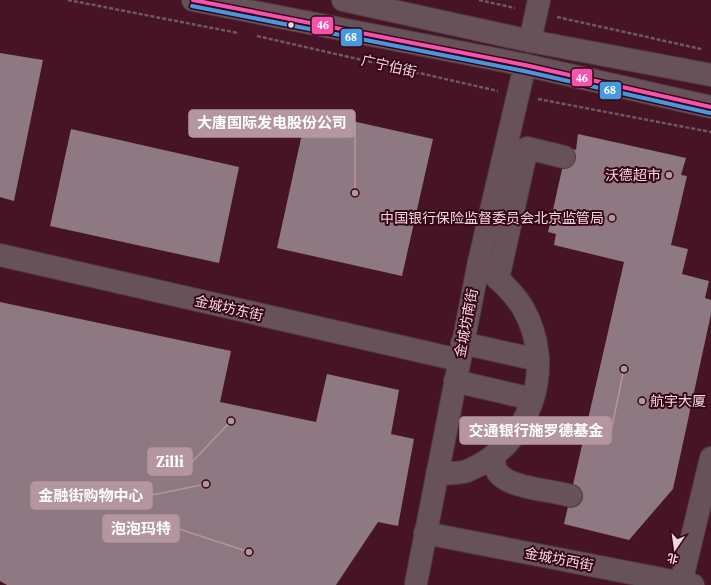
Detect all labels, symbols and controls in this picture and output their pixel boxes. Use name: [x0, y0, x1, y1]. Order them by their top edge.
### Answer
line badge: 46: [311, 16, 334, 35]
text: 46: [317, 18, 329, 33]
unlabelled marker: [286, 20, 296, 30]
line badge: 68: [340, 28, 363, 47]
text: 68: [345, 30, 357, 45]
street label: 广宁伯街: [359, 50, 419, 82]
line badge: 46: [571, 68, 593, 87]
text: 46: [576, 71, 588, 86]
line badge: 68: [599, 81, 622, 100]
text: 68: [604, 83, 616, 98]
callout: 大唐国际发电股份公司: [189, 110, 355, 137]
text: 大唐国际发电股份公司: [197, 112, 347, 133]
place label: 沃德超市: [605, 165, 661, 185]
marker: 沃德超市: [664, 170, 674, 180]
place label: 中国银行保险监督委员会北京监管局: [380, 208, 604, 228]
marker: 中国银行保险监督委员会北京监管局: [607, 213, 617, 223]
street label: 金城坊南街: [450, 287, 482, 359]
street label: 金城坊东街: [193, 290, 265, 326]
place label: 航宇大厦: [650, 391, 706, 411]
marker: 航宇大厦: [637, 396, 647, 406]
callout: 交通银行施罗德基金: [460, 417, 611, 444]
text: 交通银行施罗德基金: [468, 420, 604, 441]
callout: Zilli: [148, 448, 192, 475]
text: Zilli: [156, 451, 184, 472]
callout: 金融街购物中心: [31, 482, 152, 509]
text: 金融街购物中心: [38, 485, 144, 506]
callout: 泡泡玛特: [103, 515, 179, 542]
text: 泡泡玛特: [111, 518, 171, 539]
north arrow: [655, 529, 695, 569]
street label: 金城坊西街: [523, 543, 595, 575]
text: 北: [666, 550, 680, 567]

